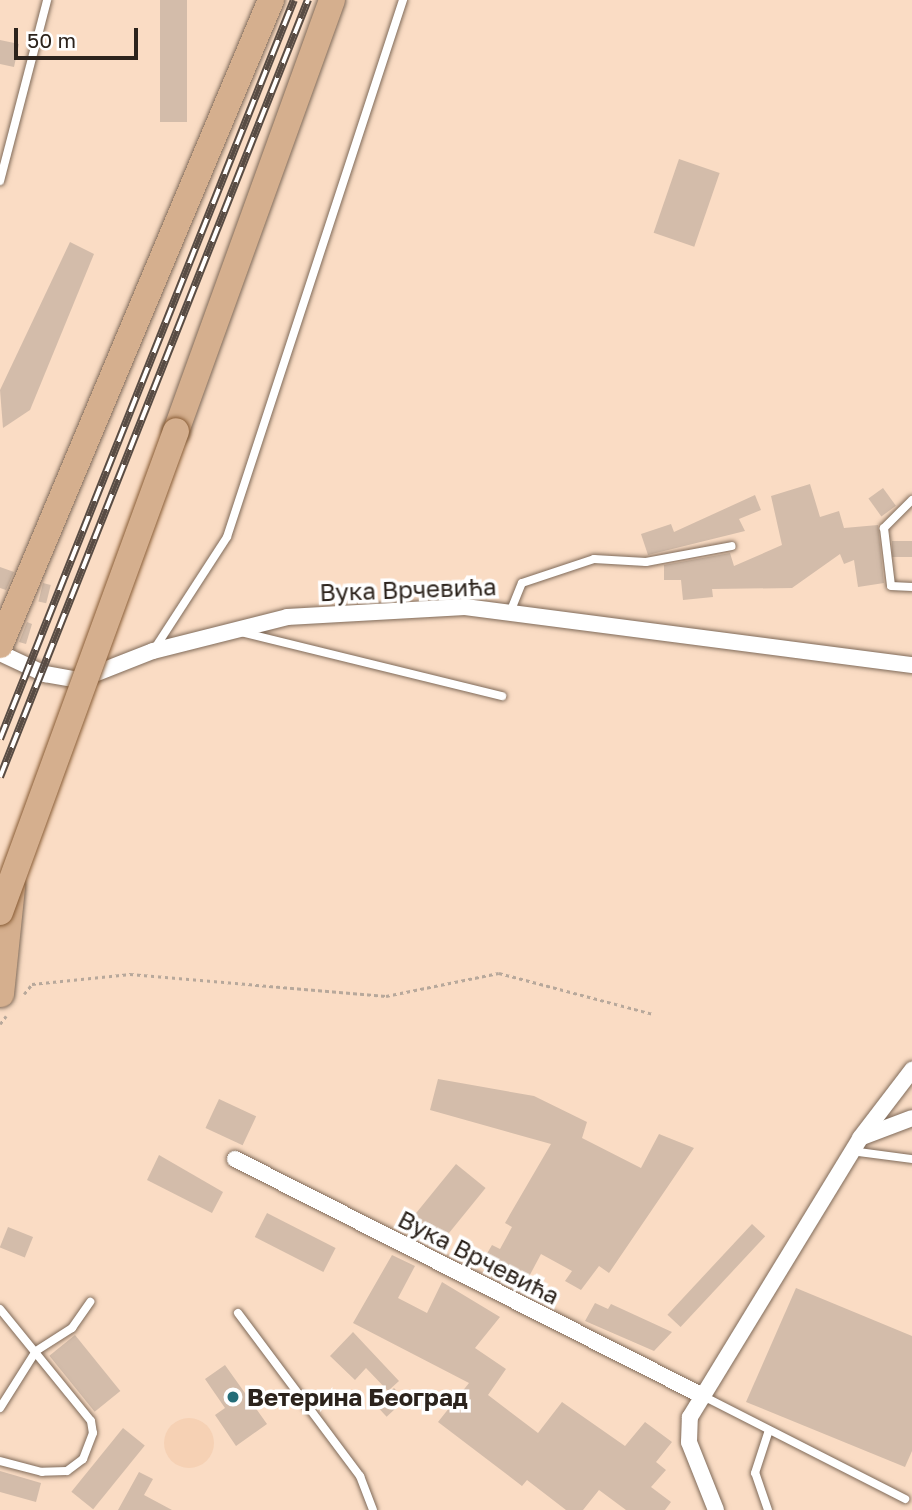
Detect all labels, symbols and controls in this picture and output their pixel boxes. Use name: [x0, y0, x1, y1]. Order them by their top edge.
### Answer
scale bar: [18, 14, 142, 58]
text: 50 m: [27, 27, 76, 53]
street label: Вука Врчевића: [319, 572, 497, 606]
street label: Вука Врчевића: [394, 1204, 564, 1310]
place label: Ветерина Београд: [247, 1383, 468, 1411]
marker: Ветерина Београд: [225, 1389, 241, 1405]

